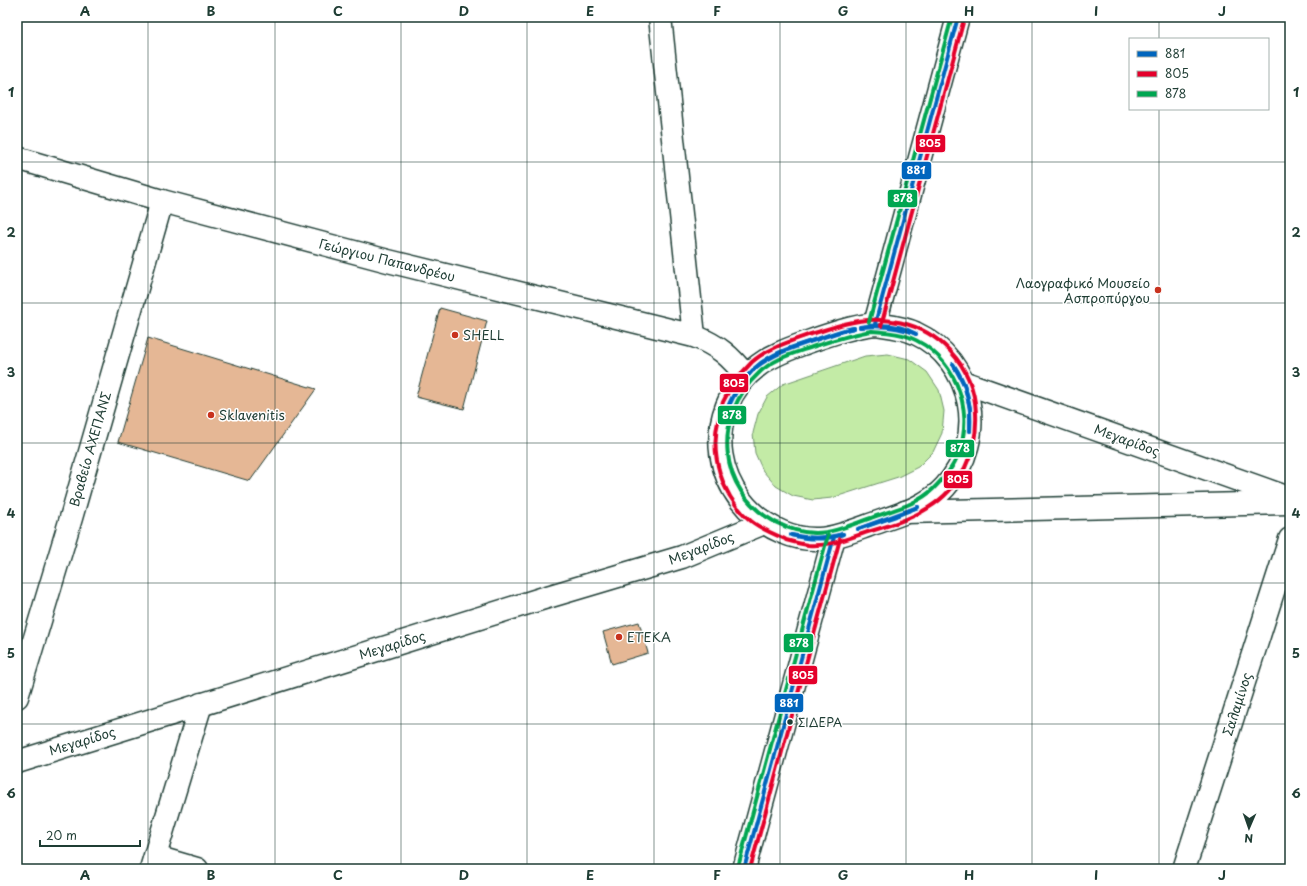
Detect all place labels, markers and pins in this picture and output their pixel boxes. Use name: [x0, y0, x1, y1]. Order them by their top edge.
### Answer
place label: Λαογραφικό Μουσείο Ασπροπύργου: [1016, 273, 1150, 307]
marker: Λαογραφικό Μουσείο Ασπροπύργου: [1153, 285, 1163, 295]
place label: SHELL: [463, 325, 505, 344]
marker: SHELL: [450, 330, 460, 340]
place label: Sklavenitis: [219, 405, 285, 424]
marker: Sklavenitis: [206, 410, 216, 420]
place label: ΕΤΕΚΑ: [627, 627, 671, 646]
marker: ΕΤΕΚΑ: [614, 632, 624, 642]
place label: ΣΙΔΕΡΑ: [798, 713, 842, 731]
marker: ΣΙΔΕΡΑ: [785, 717, 795, 727]

